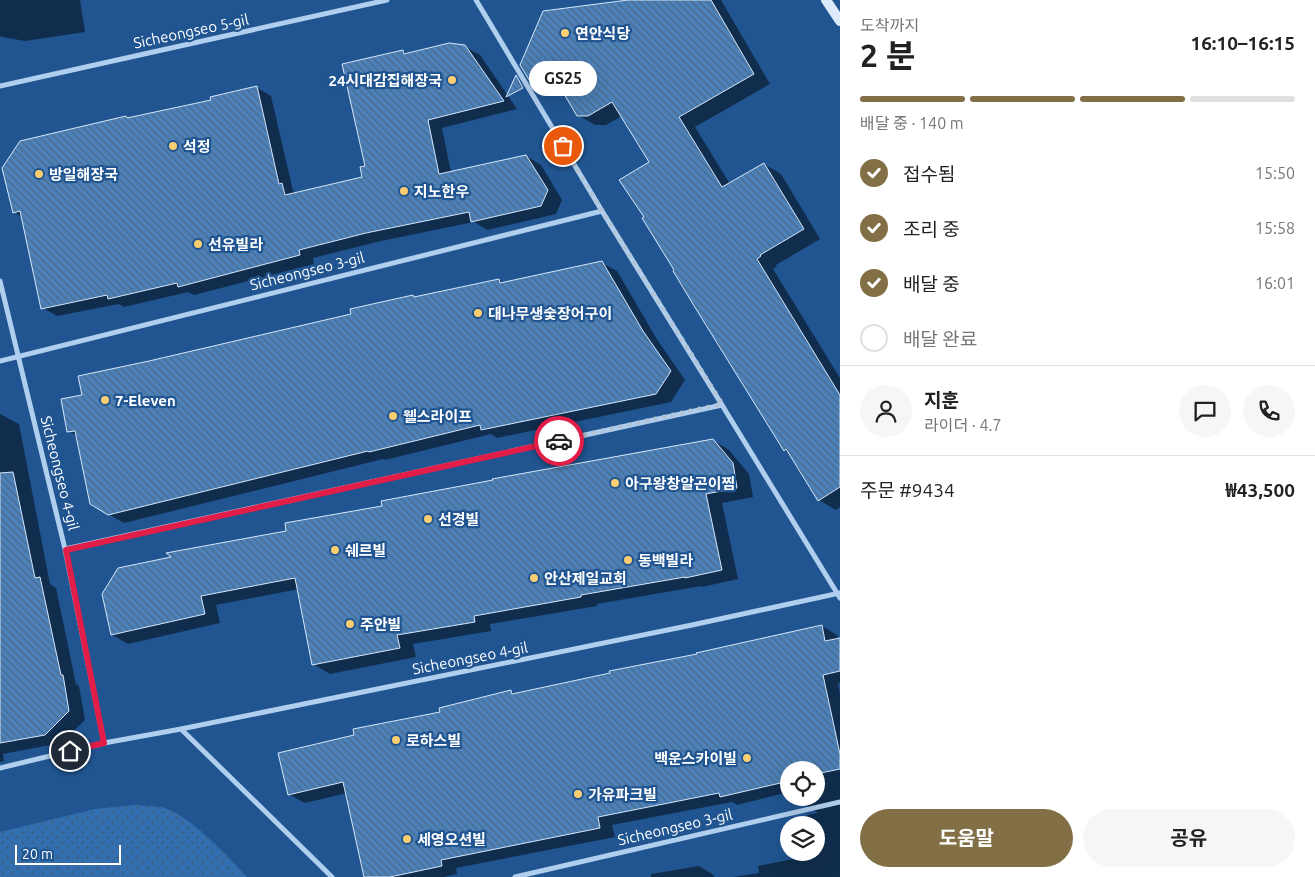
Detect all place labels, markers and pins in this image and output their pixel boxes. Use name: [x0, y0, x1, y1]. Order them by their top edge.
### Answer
place label: 연안식당: [575, 25, 630, 42]
marker: 연안식당: [559, 27, 571, 39]
callout: GS25: [529, 61, 597, 96]
place label: 24시대감집해장국: [328, 72, 442, 89]
marker: 24시대감집해장국: [446, 74, 458, 86]
pin: [542, 125, 584, 167]
place label: 석정: [183, 138, 211, 155]
marker: 석정: [167, 140, 179, 152]
place label: 방일해장국: [49, 166, 118, 183]
marker: 방일해장국: [33, 168, 45, 180]
place label: 지노한우: [414, 183, 469, 200]
marker: 지노한우: [398, 185, 410, 197]
place label: 선유빌라: [208, 236, 263, 253]
marker: 선유빌라: [192, 238, 204, 250]
place label: 대나무생숯장어구이: [488, 305, 612, 322]
marker: 대나무생숯장어구이: [472, 307, 484, 319]
place label: 7-Eleven: [115, 392, 176, 409]
marker: 7-Eleven: [99, 394, 111, 406]
place label: 웰스라이프: [403, 408, 472, 425]
marker: 웰스라이프: [387, 410, 399, 422]
place label: 아구왕창알곤이찜: [625, 475, 735, 492]
marker: 아구왕창알곤이찜: [609, 477, 621, 489]
place label: 선경빌: [438, 511, 479, 528]
marker: 선경빌: [422, 513, 434, 525]
place label: 쉐르빌: [345, 542, 386, 559]
marker: 쉐르빌: [329, 544, 341, 556]
place label: 동백빌라: [638, 552, 693, 569]
marker: 동백빌라: [622, 554, 634, 566]
place label: 안산제일교회: [544, 570, 627, 587]
marker: 안산제일교회: [528, 572, 540, 584]
place label: 주안빌: [360, 616, 401, 633]
marker: 주안빌: [344, 618, 356, 630]
pin: [49, 730, 91, 772]
place label: 로하스빌: [406, 732, 461, 749]
marker: 로하스빌: [390, 734, 402, 746]
place label: 백운스카이빌: [654, 750, 737, 767]
marker: 백운스카이빌: [741, 752, 753, 764]
place label: 가유파크빌: [588, 786, 657, 803]
marker: 가유파크빌: [572, 788, 584, 800]
place label: 세영오션빌: [417, 831, 486, 848]
marker: 세영오션빌: [401, 833, 413, 845]

